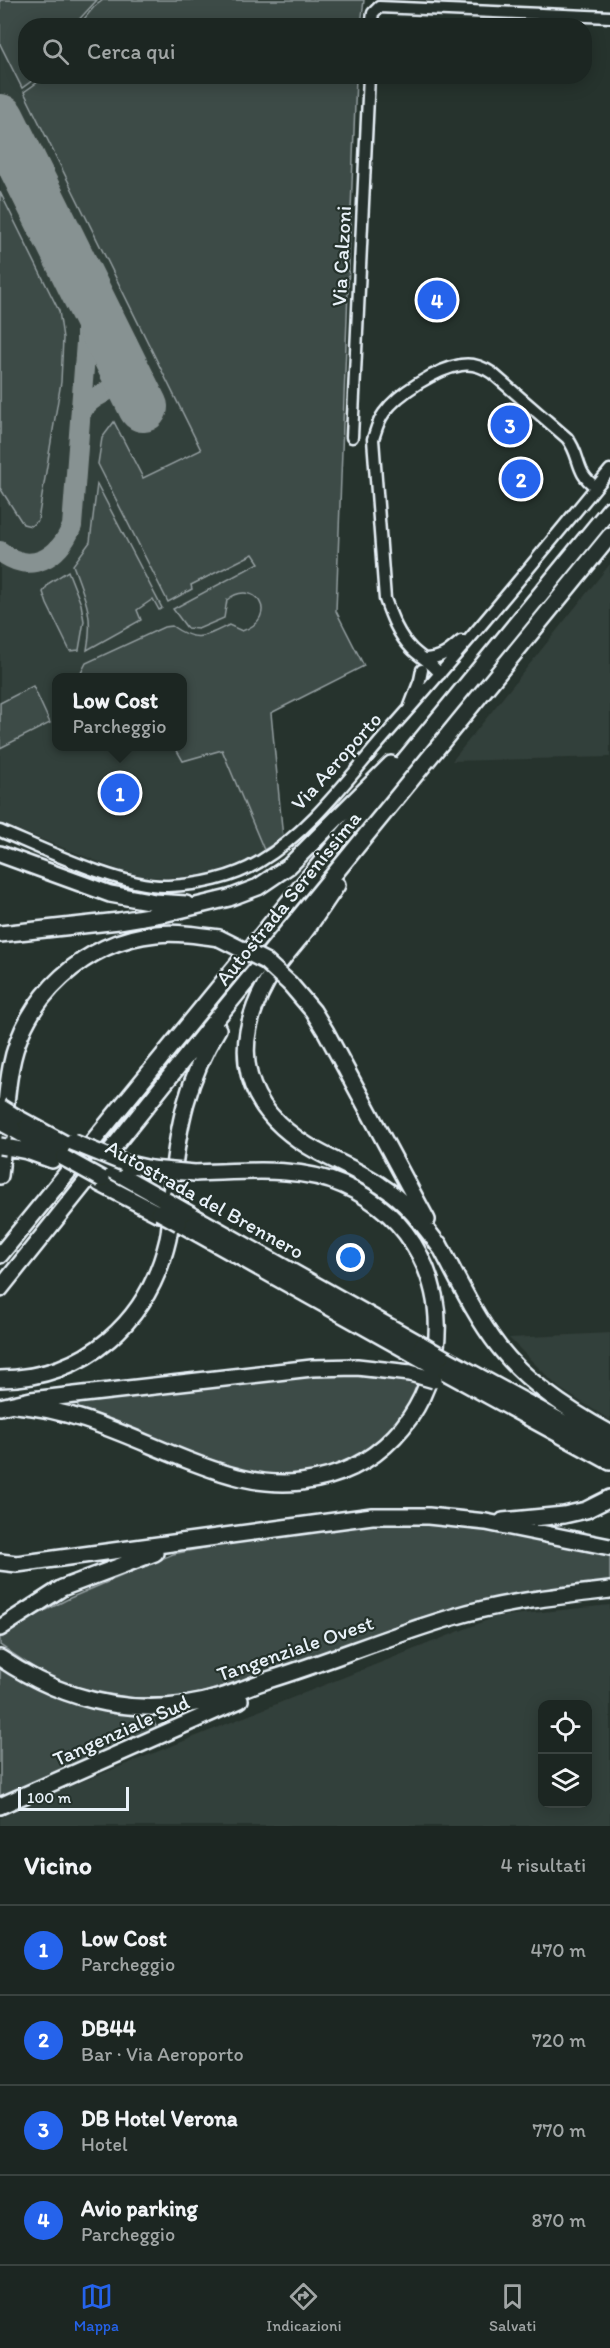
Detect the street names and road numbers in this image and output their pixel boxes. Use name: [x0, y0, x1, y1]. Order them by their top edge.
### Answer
street label: Via Calzoni: [326, 205, 356, 307]
street label: Via Aeroporto: [285, 707, 387, 815]
street label: Autostrada Serenissima: [210, 806, 366, 990]
street label: Autostrada del Brennero: [101, 1134, 309, 1264]
street label: Tangenziale Ovest: [213, 1609, 377, 1687]
street label: Tangenziale Sud: [49, 1689, 194, 1771]

